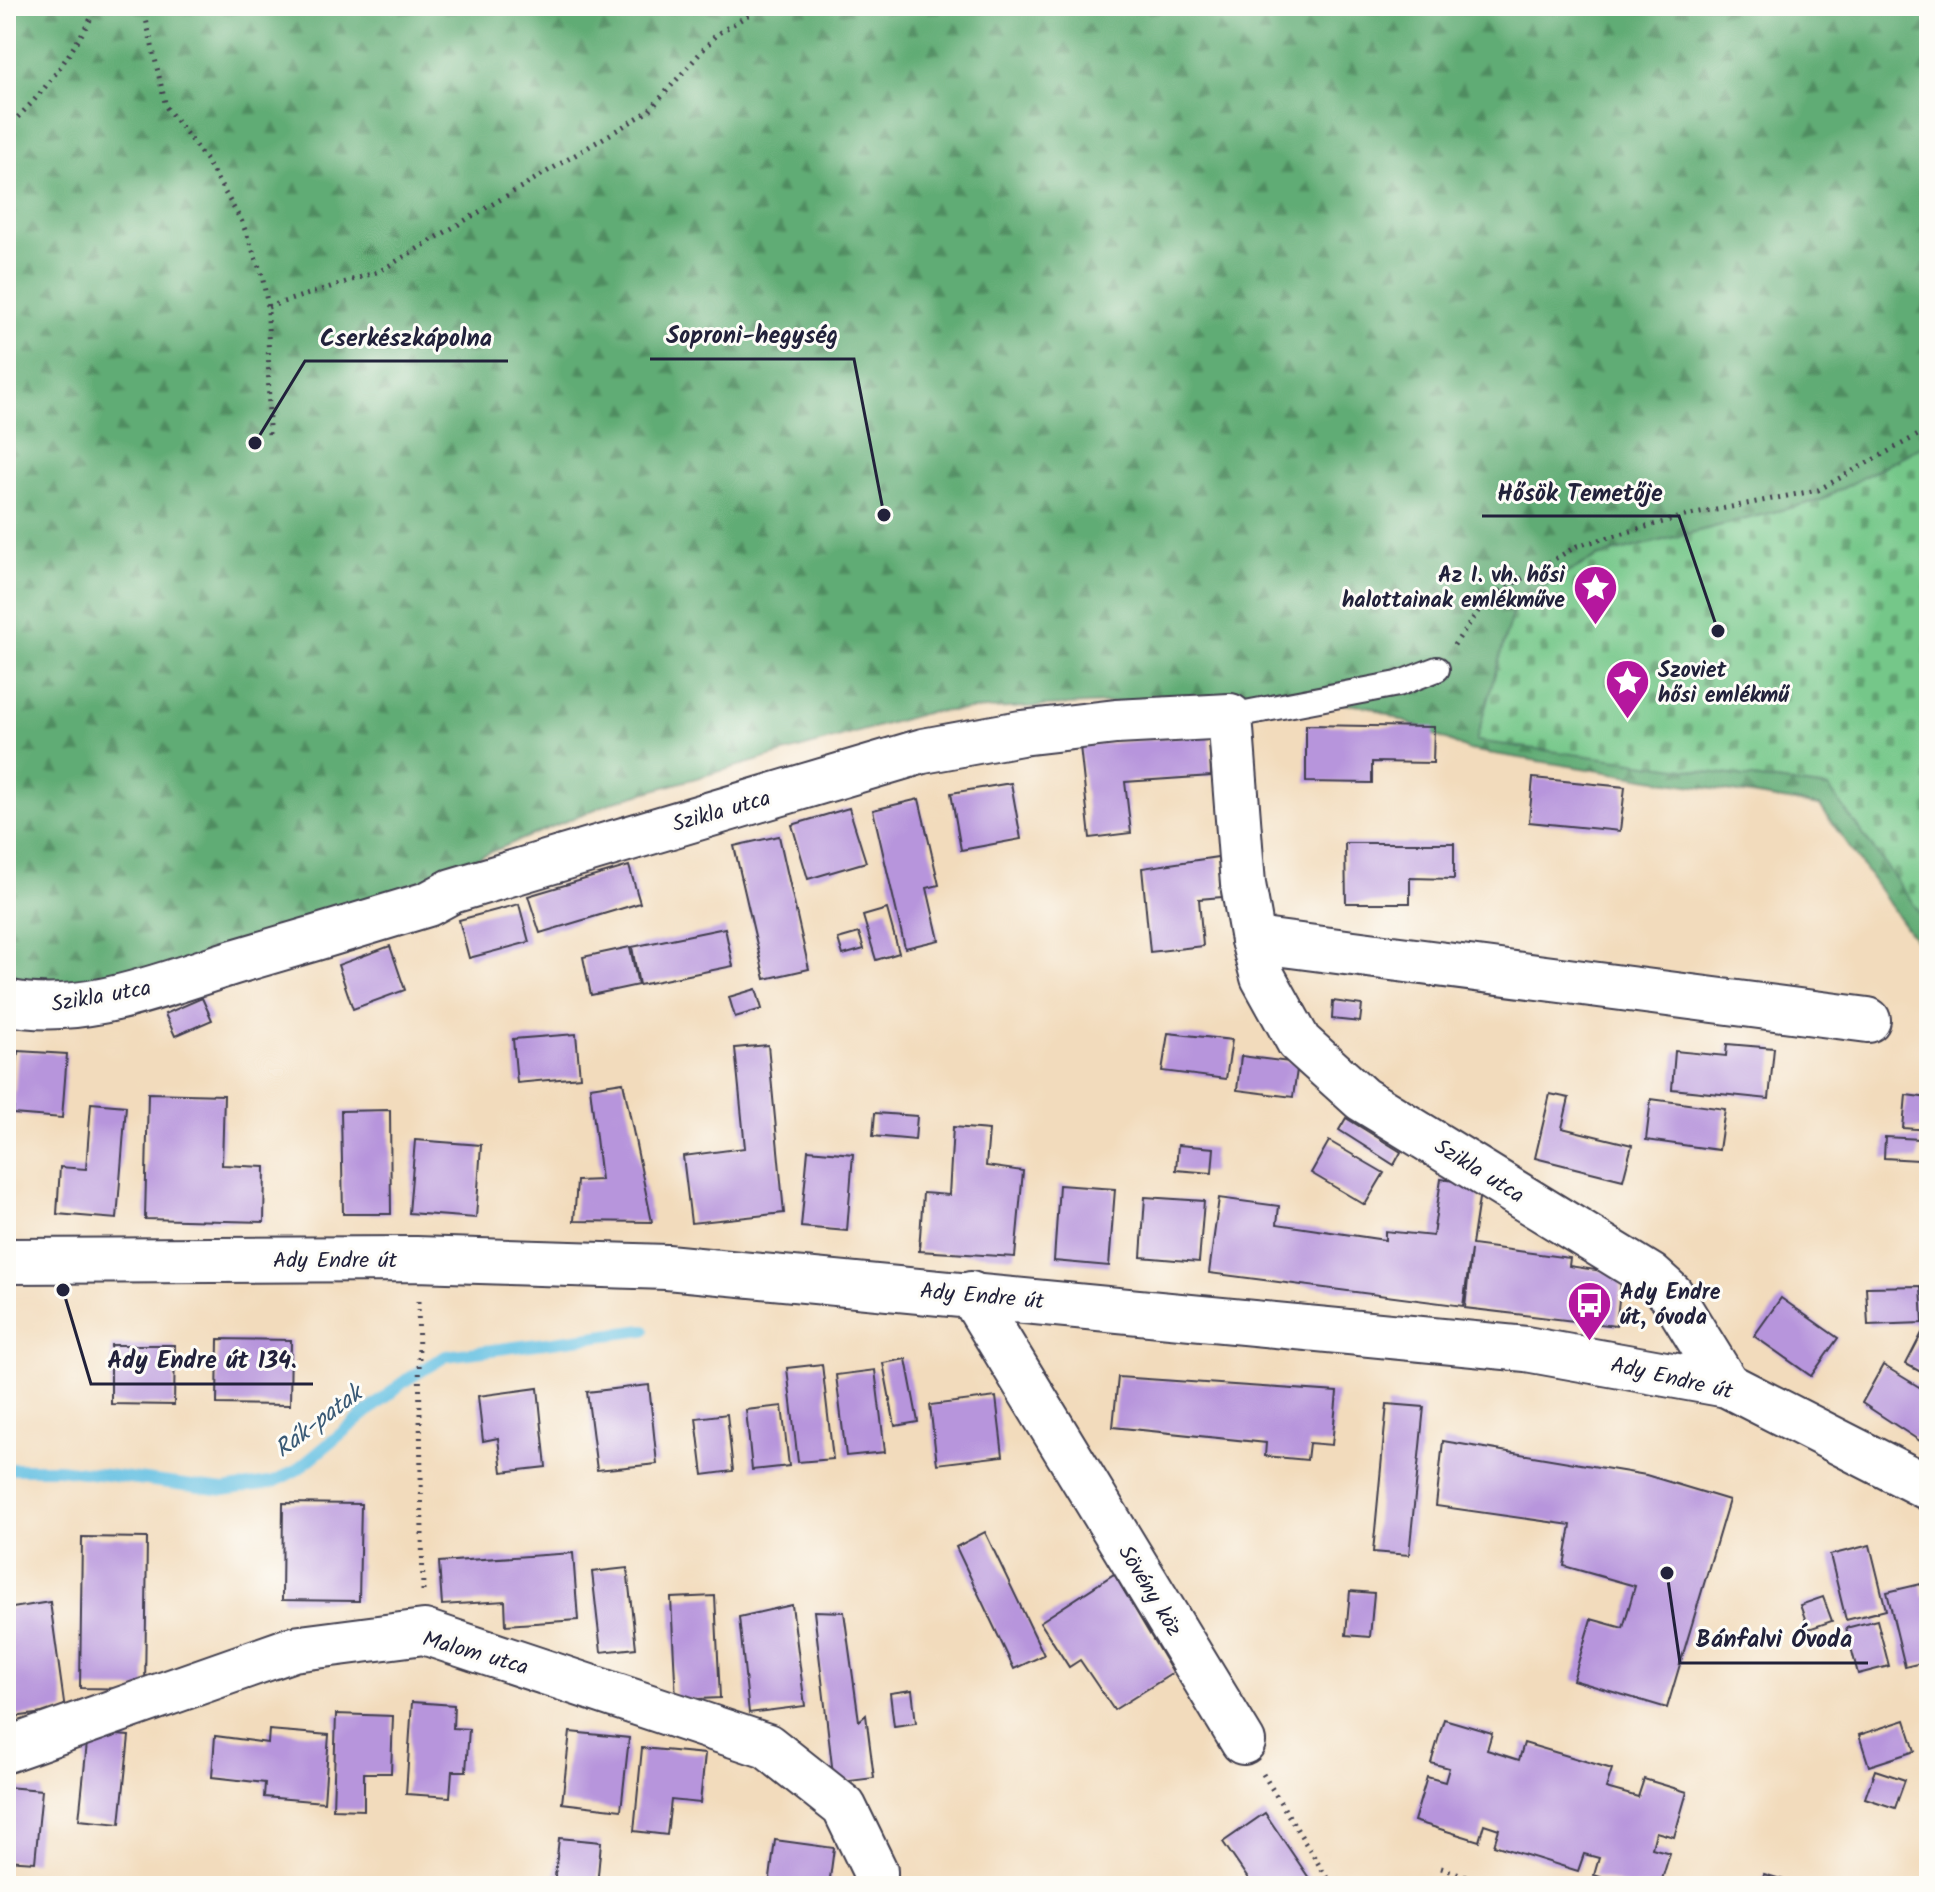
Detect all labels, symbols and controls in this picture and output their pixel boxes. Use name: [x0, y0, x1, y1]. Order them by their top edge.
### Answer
callout: Soproni-hegység: [650, 311, 854, 359]
callout: Cserkészkápolna: [305, 313, 508, 361]
text: Soproni-hegység: [666, 317, 838, 356]
text: Cserkészkápolna: [320, 320, 492, 359]
callout: Hősök Temetője: [1482, 468, 1679, 516]
text: Hősök Temetője: [1497, 475, 1663, 514]
place label: Az I. vh. hősi halottainak emlékműve: [1342, 559, 1566, 619]
place icon: Az I. vh. hősi halottainak emlékműve: [1572, 563, 1620, 626]
place label: Szoviet hősi emlékmű: [1658, 654, 1790, 714]
place icon: Szoviet hősi emlékmű: [1603, 658, 1651, 721]
street label: Szikla utca: [668, 782, 775, 843]
street label: Szikla utca: [49, 971, 154, 1023]
street label: Szikla utca: [1427, 1131, 1531, 1214]
street label: Ady Endre út: [273, 1244, 398, 1279]
street label: Ady Endre út: [918, 1275, 1046, 1320]
place label: Ady Endre út, óvoda: [1620, 1276, 1721, 1336]
bus stop icon: Ady Endre út, óvoda: [1565, 1280, 1613, 1343]
callout: Ady Endre út 134.: [91, 1336, 313, 1384]
text: Ady Endre út 134.: [107, 1342, 297, 1381]
street label: Ady Endre út: [1607, 1348, 1736, 1411]
water label: Rák-patak: [266, 1374, 374, 1469]
street label: Sövény köz: [1108, 1539, 1190, 1644]
callout: Bánfalvi Óvoda: [1680, 1615, 1868, 1663]
text: Bánfalvi Óvoda: [1696, 1621, 1852, 1660]
street label: Malom utca: [418, 1623, 532, 1686]

